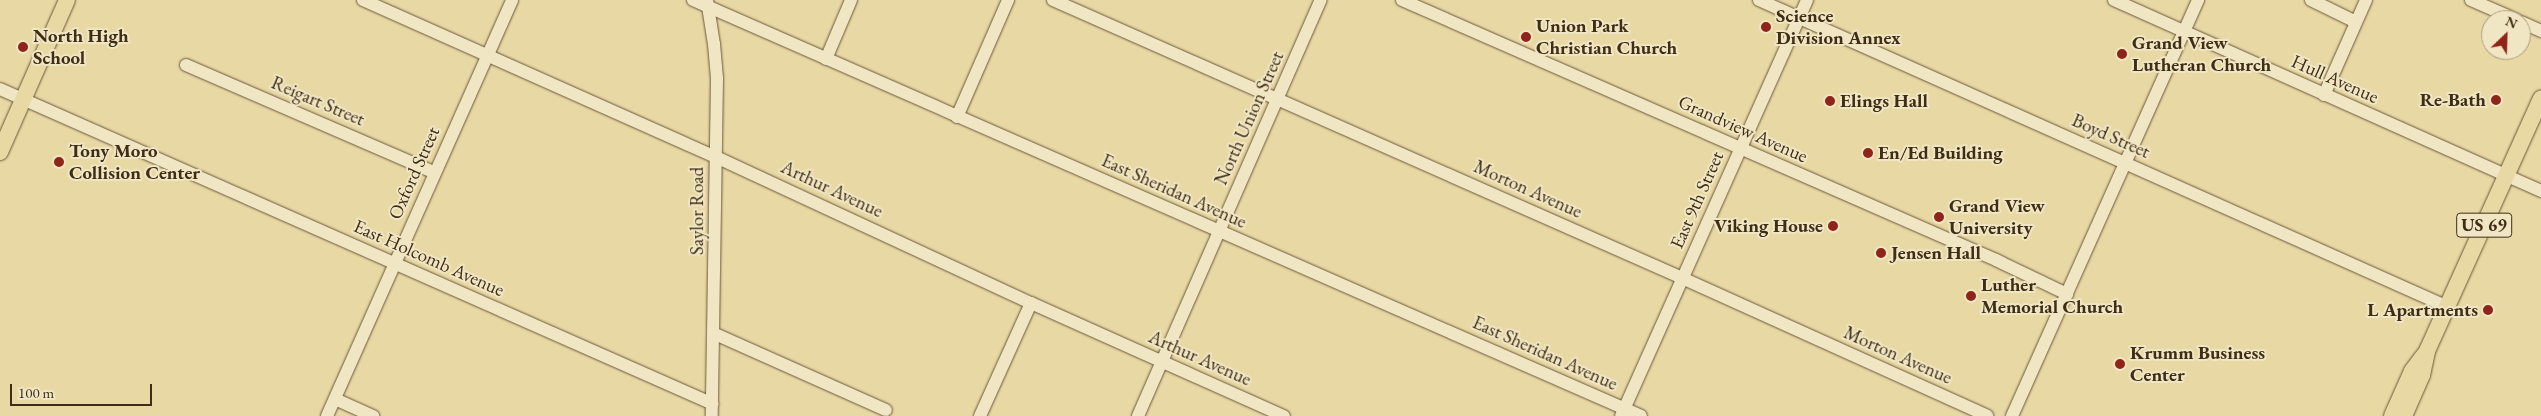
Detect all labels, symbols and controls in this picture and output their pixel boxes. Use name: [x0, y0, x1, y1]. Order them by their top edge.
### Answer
place label: Science Division Annex: [1776, 5, 1901, 49]
north arrow: [2481, 10, 2531, 60]
text: N: [2503, 12, 2521, 33]
place label: Union Park Christian Church: [1536, 15, 1677, 59]
marker: Science Division Annex: [1760, 21, 1772, 33]
place label: North High School: [33, 25, 129, 69]
marker: Union Park Christian Church: [1520, 31, 1532, 43]
place label: Grand View Lutheran Church: [2132, 32, 2271, 76]
marker: North High School: [17, 41, 29, 53]
street label: North Union Street: [1209, 48, 1289, 188]
marker: Grand View Lutheran Church: [2116, 48, 2128, 60]
street label: Hull Avenue: [2288, 50, 2382, 108]
street label: Reigart Street: [268, 71, 368, 131]
place label: Re-Bath: [2420, 89, 2486, 111]
street label: Grandview Avenue: [1675, 90, 1811, 168]
place label: Elings Hall: [1840, 90, 1928, 112]
marker: Re-Bath: [2490, 94, 2502, 106]
marker: Elings Hall: [1824, 95, 1836, 107]
street label: Boyd Street: [2068, 109, 2154, 163]
street label: Oxford Street: [383, 123, 445, 223]
place label: Tony Moro Collision Center: [69, 140, 200, 184]
place label: En/Ed Building: [1878, 142, 2003, 164]
marker: En/Ed Building: [1862, 147, 1874, 159]
street label: East 9th Street: [1665, 148, 1729, 252]
street label: East Sheridan Avenue: [1098, 149, 1250, 233]
street label: Arthur Avenue: [777, 155, 887, 223]
street label: Morton Avenue: [1470, 155, 1586, 223]
marker: Tony Moro Collision Center: [53, 156, 65, 168]
street label: Saylor Road: [686, 167, 708, 255]
place label: Grand View University: [1949, 195, 2045, 239]
road number: US 69: [2455, 210, 2513, 240]
marker: Grand View University: [1933, 211, 1945, 223]
street label: East Holcomb Avenue: [350, 215, 508, 301]
place label: Viking House: [1714, 215, 1823, 237]
marker: Viking House: [1827, 220, 1839, 232]
place label: Jensen Hall: [1891, 242, 1981, 264]
marker: Jensen Hall: [1875, 247, 1887, 259]
place label: Luther Memorial Church: [1981, 274, 2123, 318]
marker: Luther Memorial Church: [1965, 290, 1977, 302]
place label: L Apartments: [2367, 299, 2478, 321]
marker: L Apartments: [2482, 304, 2494, 316]
street label: East Sheridan Avenue: [1469, 311, 1621, 395]
street label: Morton Avenue: [1840, 321, 1956, 389]
street label: Arthur Avenue: [1145, 325, 1255, 391]
place label: Krumm Business Center: [2130, 342, 2265, 386]
marker: Krumm Business Center: [2114, 358, 2126, 370]
scale bar: [12, 374, 155, 406]
text: 100 m: [18, 383, 54, 402]

